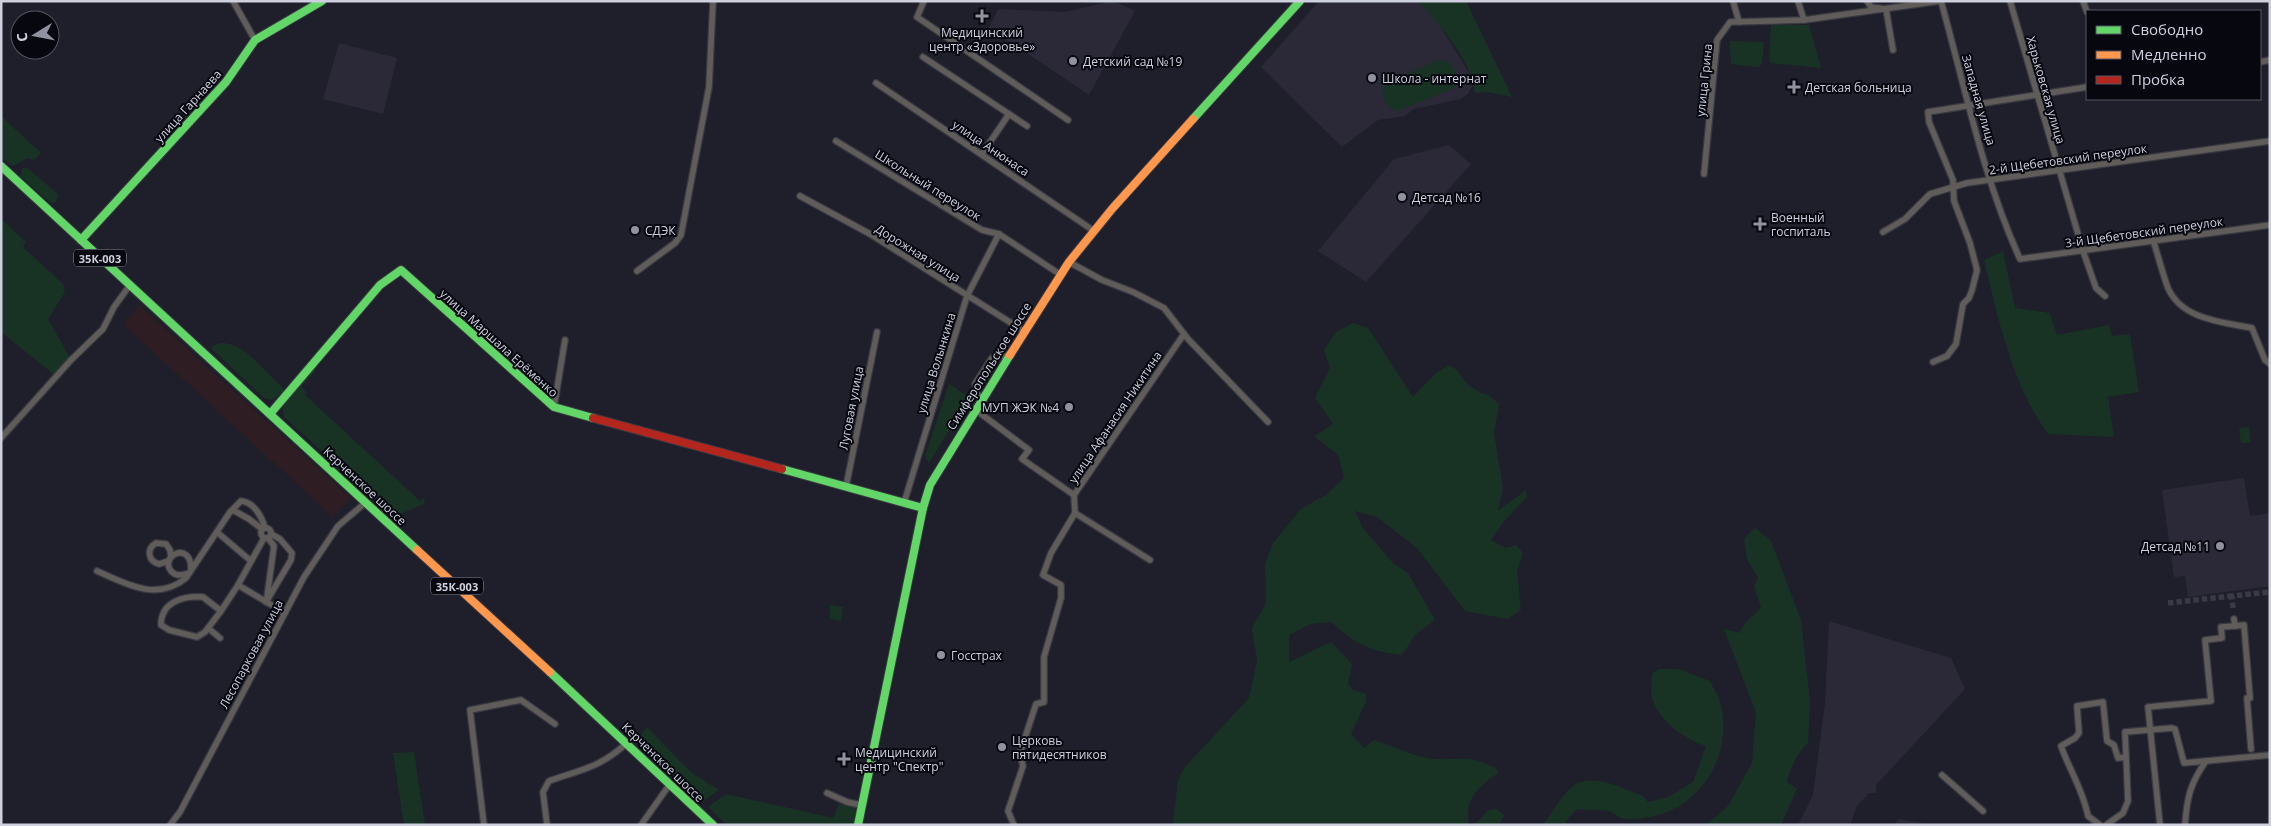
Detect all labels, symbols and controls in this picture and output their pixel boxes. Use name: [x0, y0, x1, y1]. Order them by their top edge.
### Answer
marker: Медицинский центр «Здоровье»: [975, 9, 989, 23]
north arrow: [10, 10, 60, 60]
legend: [2086, 10, 2261, 100]
text: Свободно: [2131, 19, 2203, 39]
place label: Медицинский центр «Здоровье»: [929, 24, 1035, 55]
text: С: [12, 31, 32, 43]
street label: Харьковская улица: [2022, 34, 2070, 146]
street label: улица Грина: [1692, 43, 1716, 117]
text: Медленно: [2131, 44, 2207, 64]
place label: Детский сад №19: [1083, 53, 1182, 70]
street label: Западная улица: [1958, 53, 2000, 147]
marker: Детский сад №19: [1067, 55, 1079, 67]
street label: улица Гарнаева: [151, 66, 225, 146]
text: Пробка: [2131, 69, 2185, 89]
place label: Школа - интернат: [1382, 70, 1487, 87]
marker: Школа - интернат: [1366, 72, 1378, 84]
place label: Детская больница: [1805, 79, 1912, 96]
marker: Детская больница: [1787, 80, 1801, 94]
street label: улица Анюнаса: [949, 116, 1033, 180]
street label: 2-й Щебетовский переулок: [1988, 139, 2149, 178]
street label: Школьный переулок: [872, 146, 985, 225]
place label: Детсад №16: [1412, 189, 1481, 206]
marker: Детсад №16: [1396, 191, 1408, 203]
place label: Военный госпиталь: [1771, 209, 1830, 240]
street label: 3-й Щебетовский переулок: [2064, 212, 2225, 251]
marker: Военный госпиталь: [1753, 217, 1767, 231]
street label: Дорожная улица: [872, 220, 964, 286]
place label: СДЭК: [645, 222, 676, 239]
marker: СДЭК: [629, 224, 641, 236]
road number: 35К-003: [74, 250, 126, 266]
street label: улица Маршала Ерёменко: [436, 285, 562, 401]
street label: Симферопольское шоссе: [943, 299, 1035, 433]
street label: улица Волынкина: [913, 311, 959, 415]
street label: улица Афанасия Никитина: [1064, 348, 1166, 486]
street label: Луговая улица: [835, 365, 867, 451]
place label: МУП ЖЭК №4: [982, 399, 1059, 416]
marker: МУП ЖЭК №4: [1063, 401, 1075, 413]
street label: Керченское шоссе: [320, 443, 411, 529]
place label: Детсад №11: [2141, 538, 2210, 555]
marker: Детсад №11: [2214, 540, 2226, 552]
road number: 35К-003: [431, 578, 483, 594]
street label: Лесопарковая улица: [215, 597, 287, 711]
place label: Госстрах: [951, 647, 1003, 664]
marker: Госстрах: [935, 649, 947, 661]
street label: Керченское шоссе: [618, 718, 708, 806]
place label: Церковь пятидесятников: [1012, 732, 1107, 763]
marker: Церковь пятидесятников: [996, 741, 1008, 753]
place label: Медицинский центр "Спектр": [855, 744, 943, 775]
marker: Медицинский центр "Спектр": [837, 752, 851, 766]

